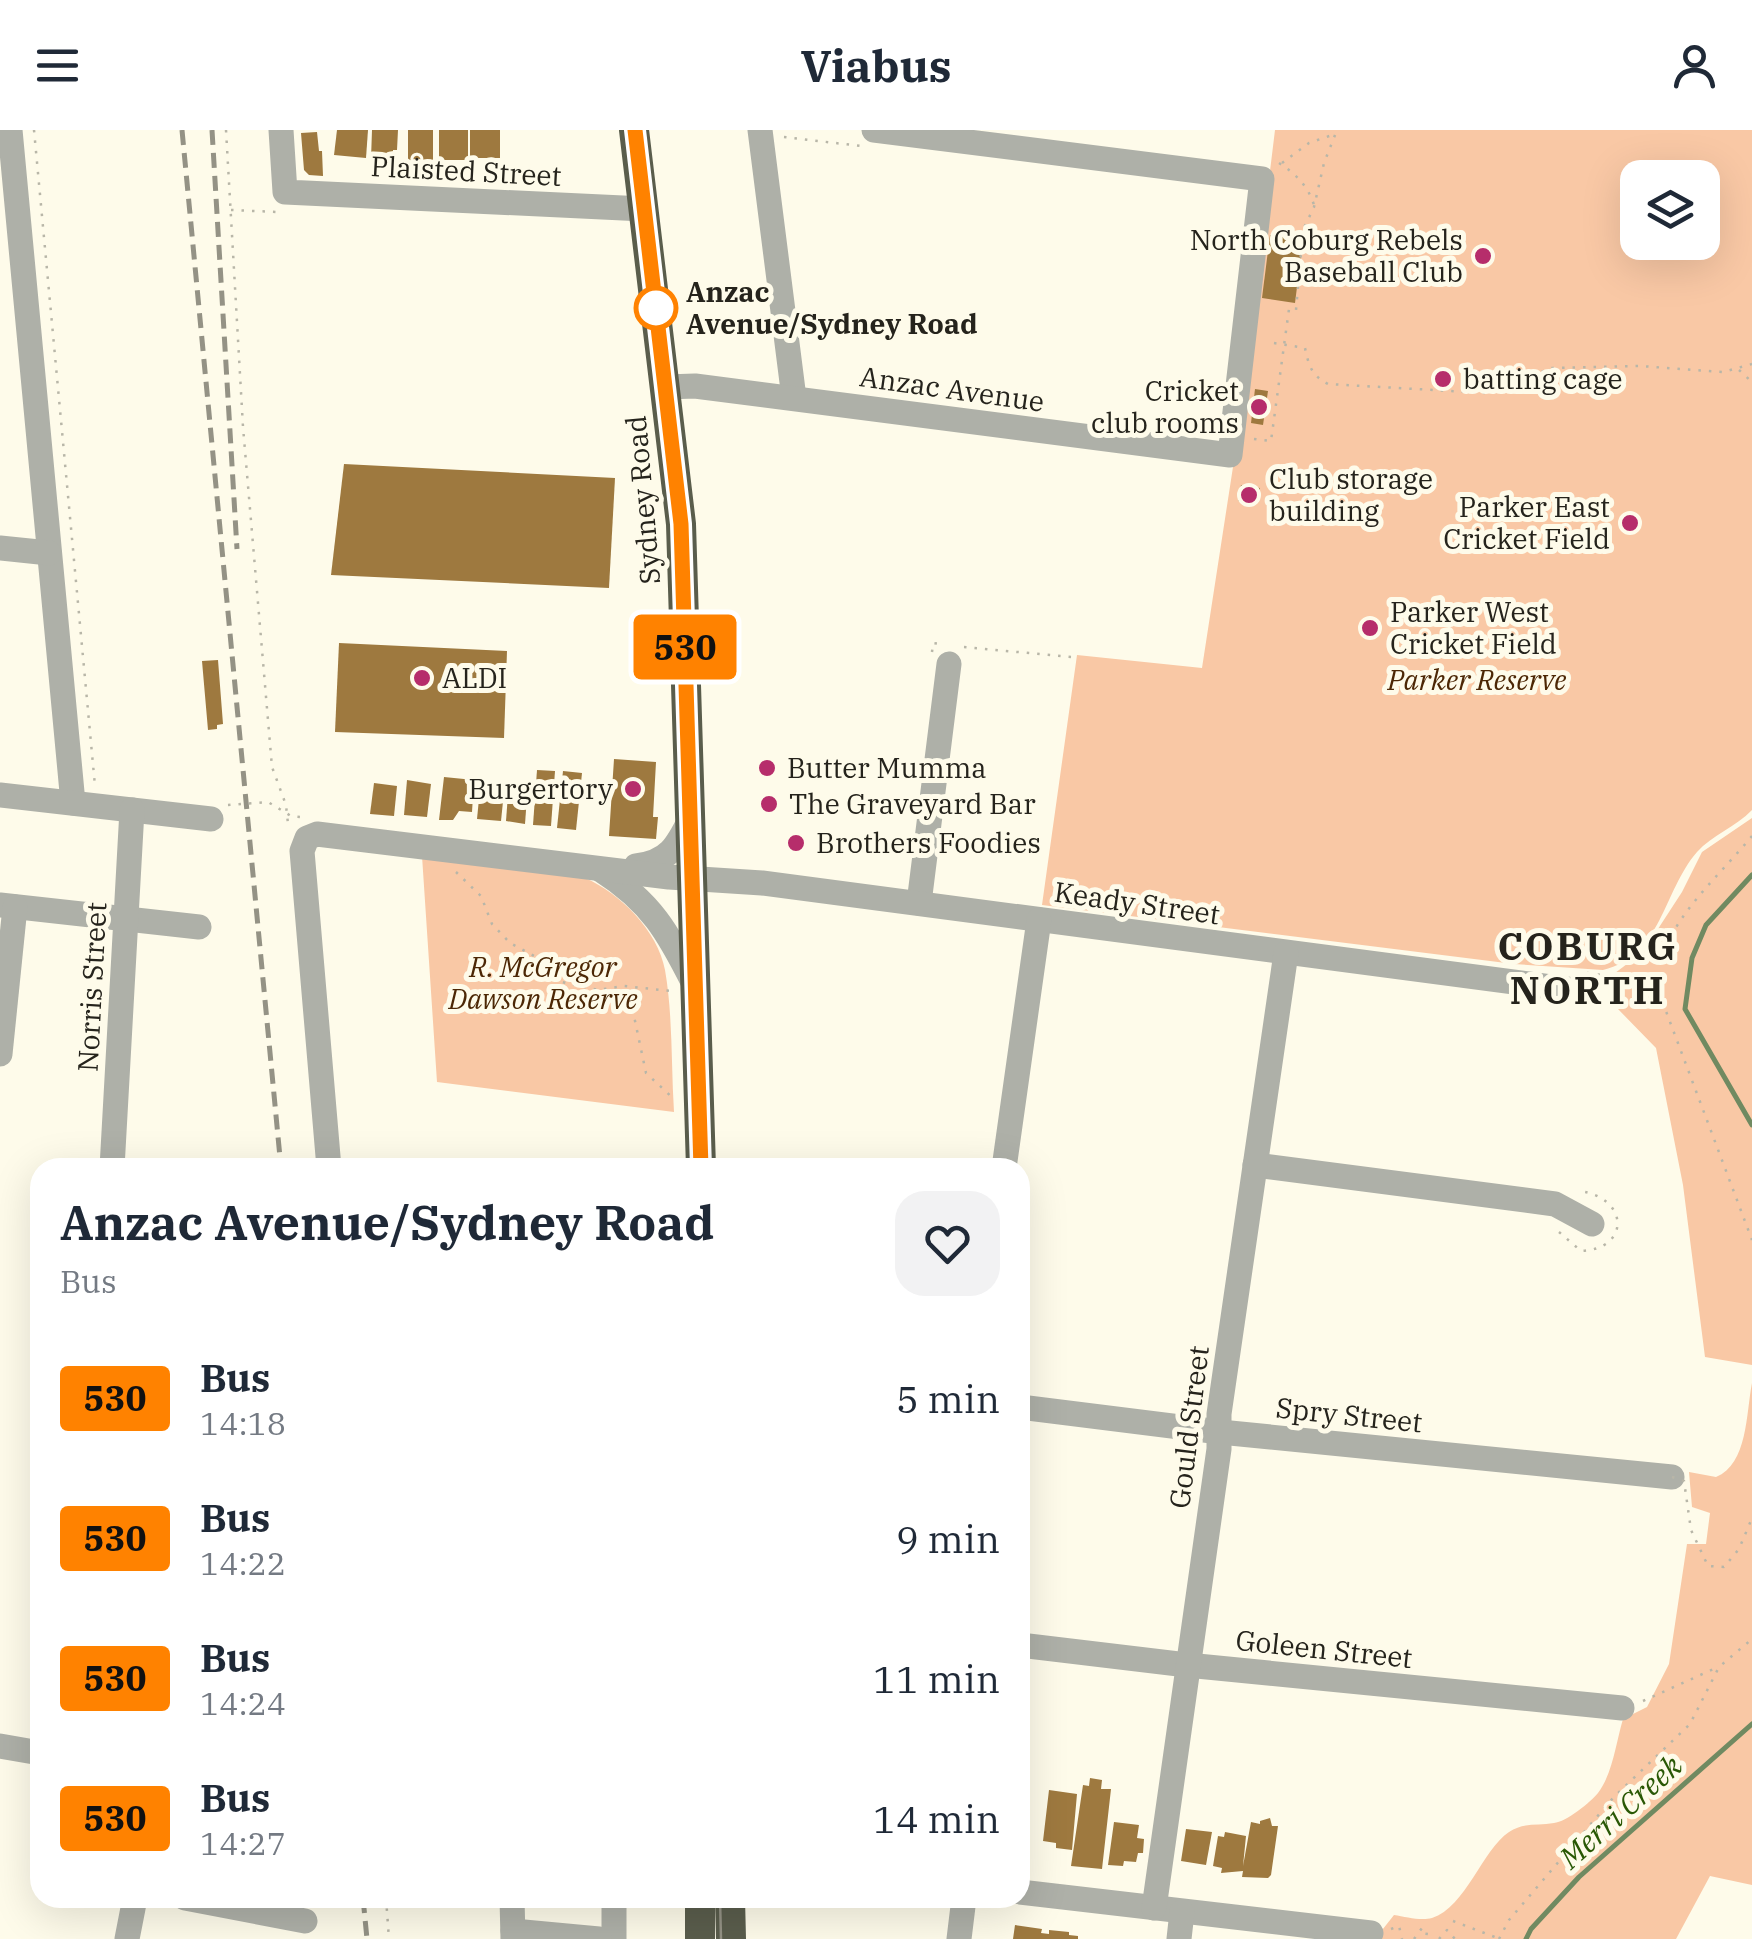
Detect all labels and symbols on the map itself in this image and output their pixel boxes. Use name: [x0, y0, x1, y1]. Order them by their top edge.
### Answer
street label: Plaisted Street: [370, 147, 562, 194]
place label: North Coburg Rebels Baseball Club: [1190, 221, 1463, 290]
marker: North Coburg Rebels Baseball Club: [1472, 245, 1494, 267]
place label: Anzac Avenue/Sydney Road: [686, 273, 978, 342]
marker: Anzac Avenue/Sydney Road: [635, 287, 677, 329]
street label: Anzac Avenue: [857, 357, 1047, 420]
place label: batting cage: [1463, 360, 1623, 397]
marker: batting cage: [1432, 368, 1454, 390]
place label: Cricket club rooms: [1091, 372, 1239, 441]
marker: Cricket club rooms: [1248, 396, 1270, 418]
street label: Sydney Road: [617, 414, 668, 586]
place label: Club storage building: [1269, 460, 1433, 529]
marker: Club storage building: [1238, 484, 1260, 506]
place label: Parker East Cricket Field: [1443, 488, 1610, 557]
marker: Parker East Cricket Field: [1619, 512, 1641, 534]
place label: Parker West Cricket Field: [1390, 593, 1557, 662]
line badge: 530: [628, 614, 742, 680]
marker: Parker West Cricket Field: [1359, 617, 1381, 639]
place label: ALDI: [442, 659, 507, 696]
park label: Parker Reserve: [1386, 661, 1567, 698]
marker: ALDI: [411, 667, 433, 689]
place label: Butter Mumma: [787, 749, 987, 786]
marker: Butter Mumma: [756, 757, 778, 779]
place label: Burgertory: [468, 770, 613, 807]
marker: Burgertory: [622, 778, 644, 800]
place label: The Graveyard Bar: [789, 785, 1036, 822]
marker: The Graveyard Bar: [758, 793, 780, 815]
place label: Brothers Foodies: [816, 824, 1041, 861]
marker: Brothers Foodies: [785, 832, 807, 854]
street label: Keady Street: [1052, 873, 1222, 932]
street label: Norris Street: [69, 901, 114, 1073]
district label: COBURG NORTH: [1497, 921, 1679, 1014]
park label: R. McGregor Dawson Reserve: [447, 948, 638, 1017]
street label: Gould Street: [1160, 1343, 1217, 1511]
street label: Spry Street: [1274, 1388, 1424, 1441]
street label: Goleen Street: [1234, 1621, 1414, 1676]
water label: Merri Creek: [1550, 1746, 1690, 1877]

